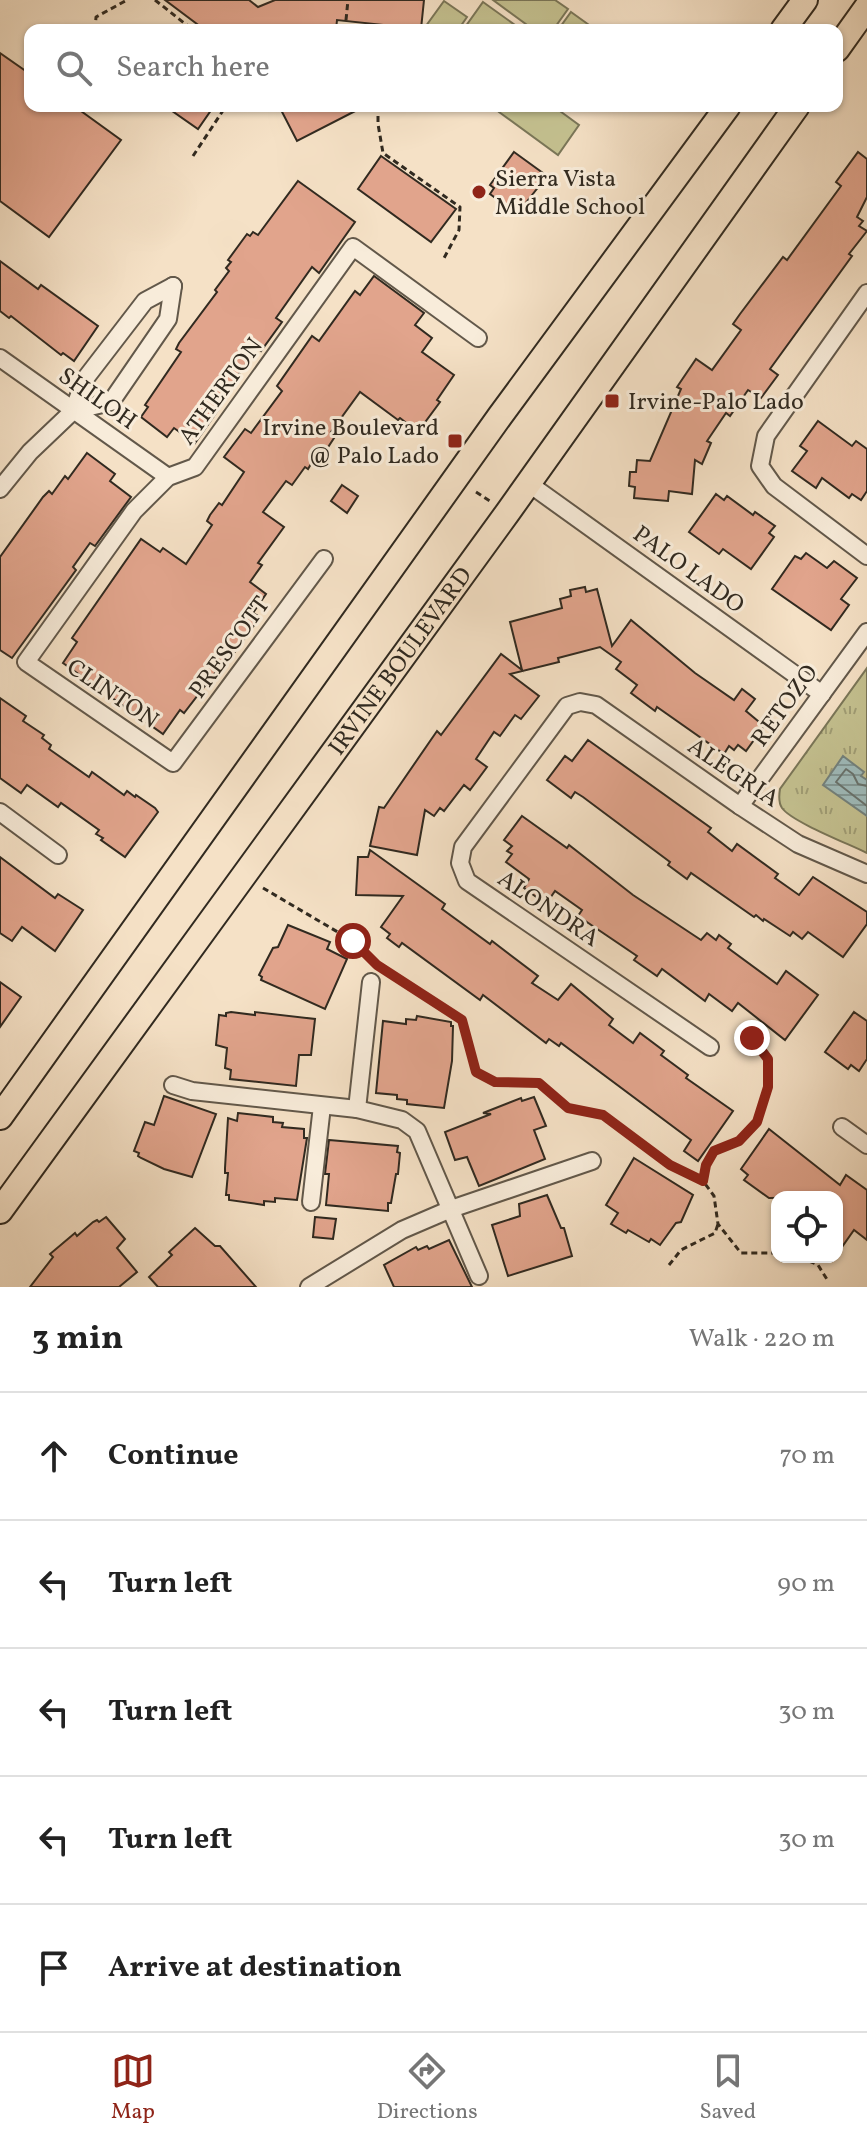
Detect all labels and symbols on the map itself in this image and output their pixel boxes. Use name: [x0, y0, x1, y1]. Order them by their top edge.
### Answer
place label: Sierra Vista Middle School: [495, 163, 645, 225]
marker: Sierra Vista Middle School: [470, 183, 488, 201]
street label: ATHERTON: [171, 332, 272, 453]
street label: SHILOH: [51, 360, 143, 439]
place label: Irvine-Palo Lado: [628, 386, 804, 420]
marker: Irvine-Palo Lado: [603, 392, 621, 410]
place label: Irvine Boulevard @ Palo Lado: [262, 412, 439, 474]
marker: Irvine Boulevard @ Palo Lado: [446, 432, 464, 450]
street label: PALO LADO: [625, 518, 751, 623]
street label: IRVINE BOULEVARD: [321, 561, 481, 763]
street label: PRESCOTT: [182, 590, 279, 706]
street label: CLINTON: [59, 651, 165, 738]
street label: RETOZO: [744, 658, 827, 754]
street label: ALEGRIA: [680, 730, 786, 817]
street label: ALONDRA: [490, 863, 606, 956]
route start: [335, 923, 371, 959]
route end: [734, 1020, 770, 1056]

